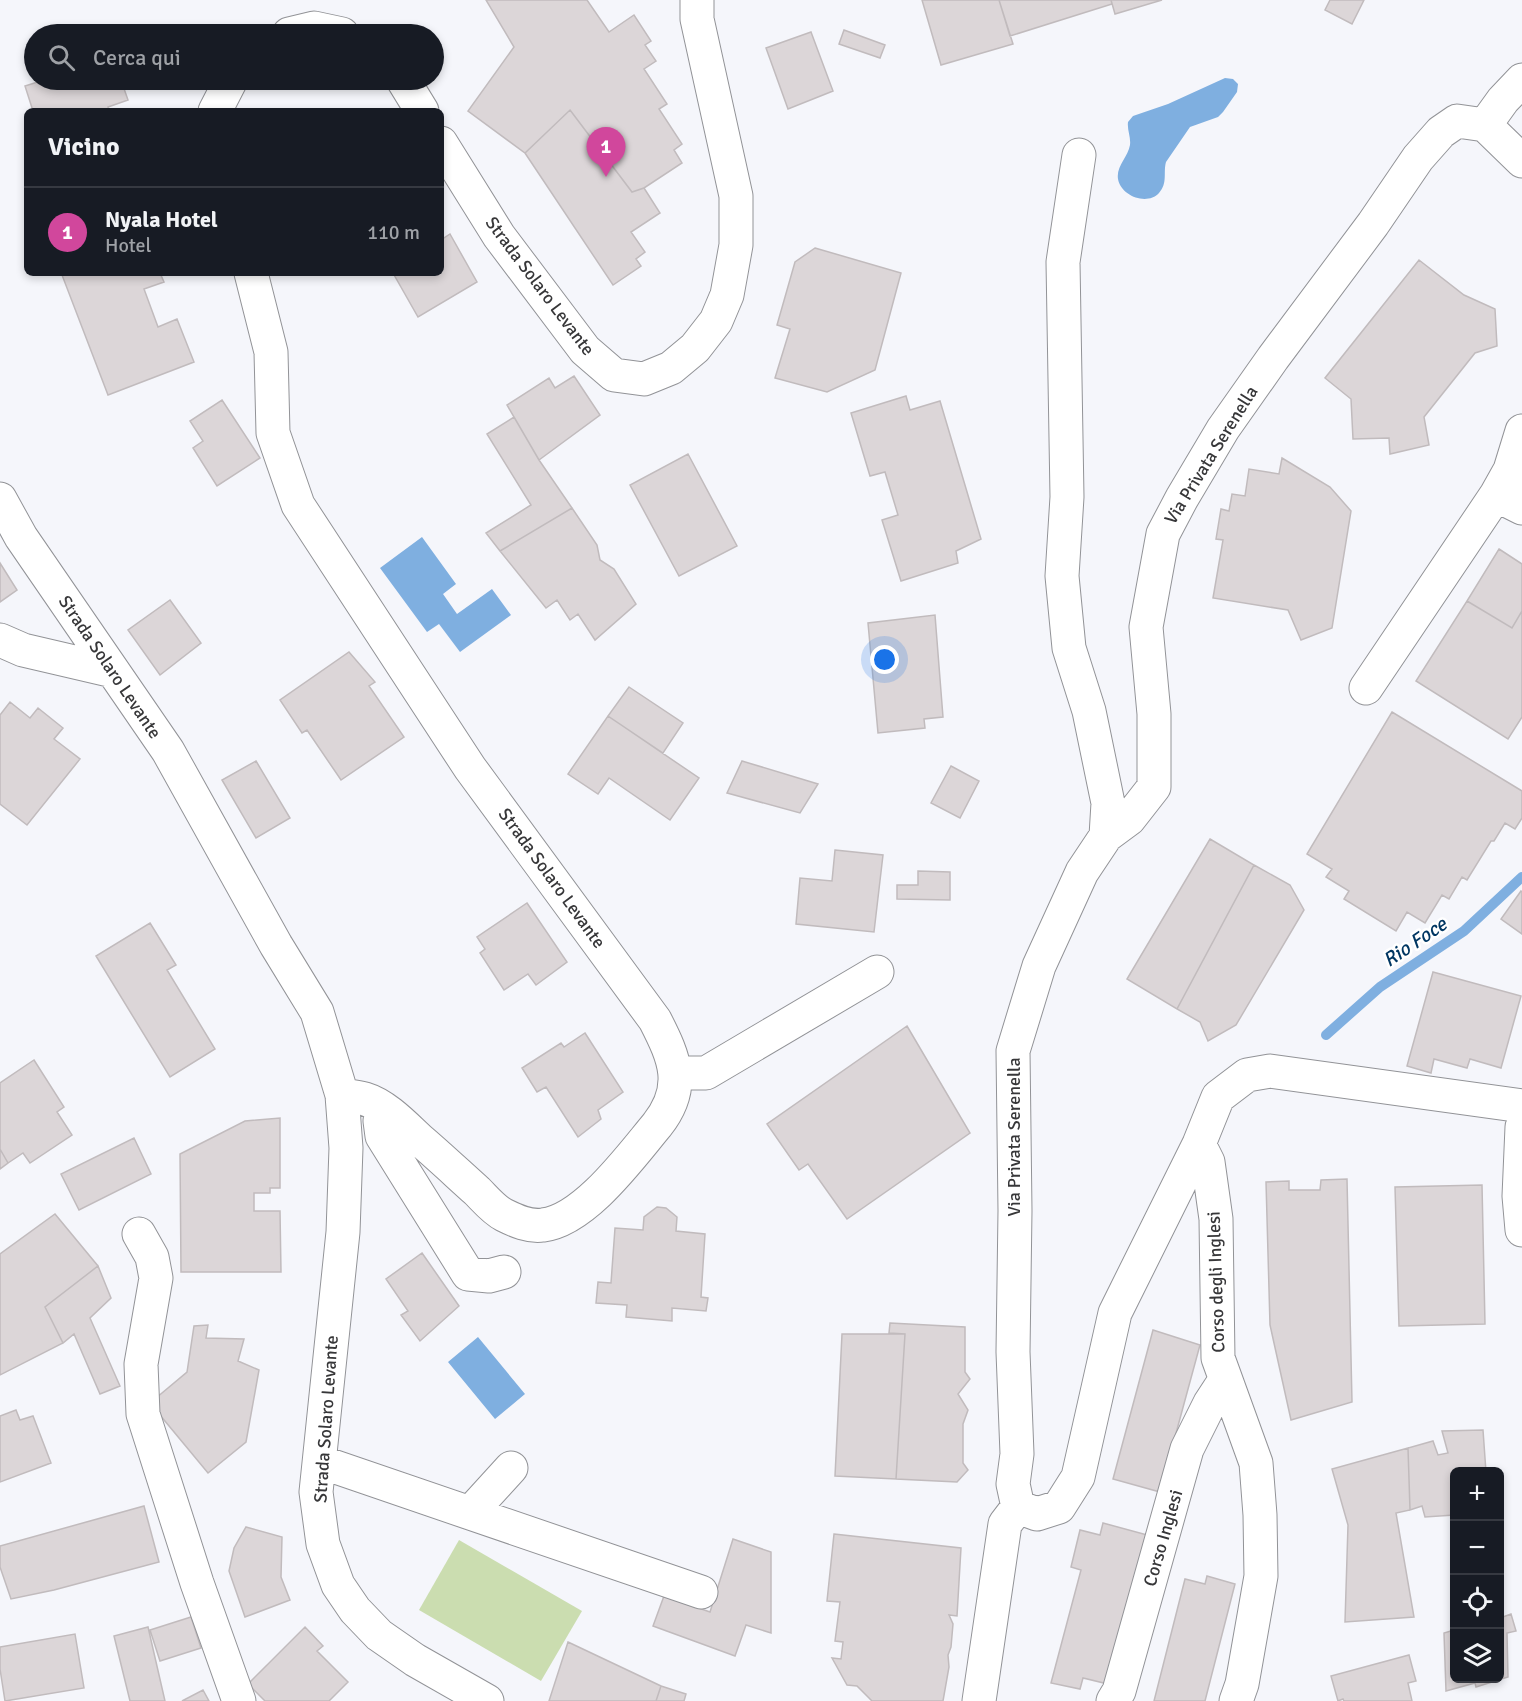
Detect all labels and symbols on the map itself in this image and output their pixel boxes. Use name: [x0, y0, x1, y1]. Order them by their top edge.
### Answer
pin: 1: [586, 128, 626, 177]
street label: Strada Solaro Levante: [481, 212, 599, 360]
street label: Via Privata Serenella: [1160, 382, 1262, 528]
street label: Strada Solaro Levante: [54, 591, 166, 743]
your location: [870, 645, 899, 674]
street label: Strada Solaro Levante: [494, 804, 610, 952]
water label: Rio Foce: [1378, 911, 1453, 972]
street label: Via Privata Serenella: [1003, 1057, 1025, 1217]
street label: Corso degli Inglesi: [1203, 1211, 1229, 1353]
street label: Strada Solaro Levante: [309, 1335, 343, 1503]
street label: Corso Inglesi: [1139, 1487, 1187, 1589]

